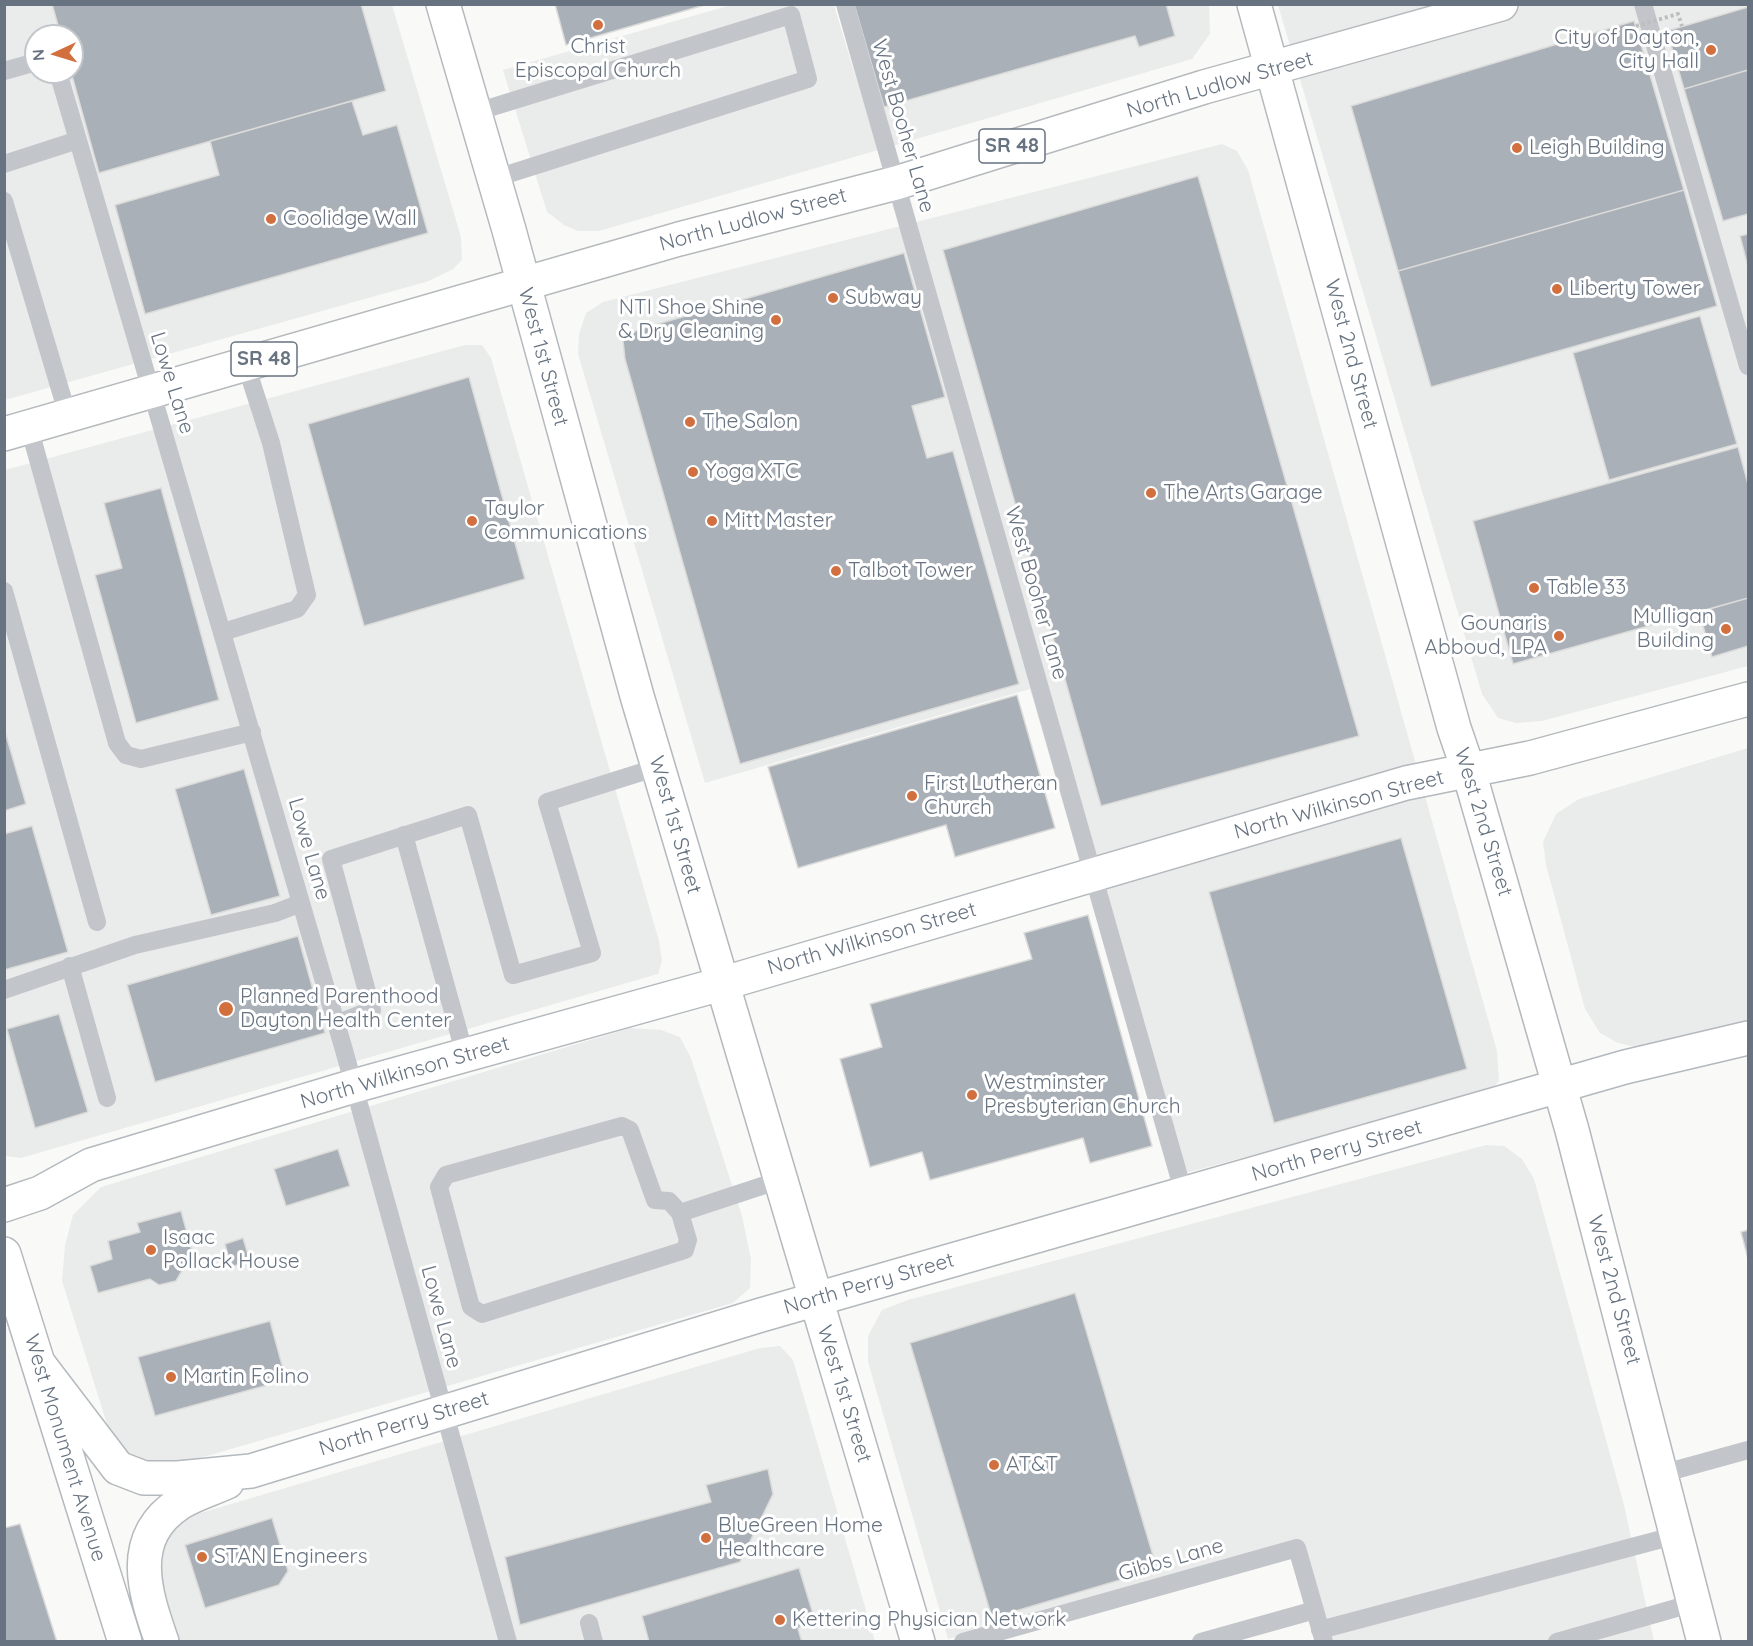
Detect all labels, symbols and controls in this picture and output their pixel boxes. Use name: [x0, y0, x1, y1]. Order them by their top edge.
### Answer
marker: Christ Episcopal Church: [591, 18, 605, 32]
north arrow: [24, 24, 84, 84]
place label: City of Dayton, City Hall: [1554, 25, 1699, 75]
place label: Christ Episcopal Church: [515, 34, 681, 84]
street label: West Booher Lane: [866, 36, 940, 216]
marker: City of Dayton, City Hall: [1704, 43, 1718, 57]
street label: North Ludlow Street: [1124, 46, 1316, 124]
text: N: [28, 49, 48, 62]
road number: SR 48: [979, 129, 1045, 163]
place label: Leigh Building: [1529, 135, 1664, 161]
marker: Leigh Building: [1510, 141, 1524, 155]
street label: North Ludlow Street: [657, 183, 849, 257]
place label: Coolidge Wall: [283, 206, 417, 232]
marker: Coolidge Wall: [264, 212, 278, 226]
street label: West 2nd Street: [1319, 276, 1383, 432]
place label: Liberty Tower: [1569, 276, 1701, 302]
marker: Liberty Tower: [1550, 282, 1564, 296]
street label: West 1st Street: [512, 285, 574, 429]
place label: Subway: [845, 285, 922, 311]
marker: Subway: [826, 291, 840, 305]
place label: NTI Shoe Shine & Dry Cleaning: [618, 295, 764, 345]
marker: NTI Shoe Shine & Dry Cleaning: [769, 313, 783, 327]
street label: Lowe Lane: [145, 329, 199, 437]
road number: SR 48: [231, 342, 297, 376]
place label: The Salon: [702, 409, 798, 435]
marker: The Salon: [683, 415, 697, 429]
place label: Yoga XTC: [705, 459, 799, 485]
marker: Yoga XTC: [686, 465, 700, 479]
place label: The Arts Garage: [1163, 480, 1323, 506]
marker: The Arts Garage: [1144, 486, 1158, 500]
place label: Taylor Communications: [484, 496, 647, 546]
street label: West Booher Lane: [999, 503, 1073, 683]
place label: Mitt Master: [724, 508, 833, 534]
marker: Taylor Communications: [465, 514, 479, 528]
marker: Mitt Master: [705, 514, 719, 528]
place label: Talbot Tower: [848, 558, 973, 584]
marker: Talbot Tower: [829, 564, 843, 578]
place label: Table 33: [1546, 575, 1626, 601]
marker: Table 33: [1527, 581, 1541, 595]
place label: Mulligan Building: [1633, 604, 1714, 654]
place label: Gounaris Abboud, LPA: [1424, 611, 1547, 661]
marker: Mulligan Building: [1719, 622, 1733, 636]
marker: Gounaris Abboud, LPA: [1552, 629, 1566, 643]
street label: West 2nd Street: [1448, 745, 1518, 899]
street label: West 1st Street: [643, 753, 707, 897]
street label: North Wilkinson Street: [1231, 765, 1447, 845]
place label: First Lutheran Church: [924, 771, 1058, 821]
marker: First Lutheran Church: [905, 789, 919, 803]
street label: Lowe Lane: [282, 795, 336, 903]
street label: North Wilkinson Street: [765, 897, 979, 981]
place label: Planned Parenthood Dayton Health Center: [240, 984, 451, 1034]
marker: Planned Parenthood Dayton Health Center: [217, 1000, 235, 1018]
street label: North Wilkinson Street: [298, 1031, 512, 1115]
place label: Westminster Presbyterian Church: [984, 1070, 1181, 1120]
marker: Westminster Presbyterian Church: [965, 1088, 979, 1102]
street label: North Perry Street: [1249, 1115, 1425, 1187]
street label: West 2nd Street: [1582, 1212, 1646, 1368]
place label: Isaac Pollack House: [163, 1225, 300, 1275]
marker: Isaac Pollack House: [144, 1243, 158, 1257]
street label: North Perry Street: [781, 1248, 957, 1320]
street label: Lowe Lane: [415, 1263, 467, 1371]
street label: West 1st Street: [811, 1322, 877, 1466]
street label: West Monument Avenue: [18, 1331, 112, 1565]
place label: Martin Folino: [183, 1364, 309, 1390]
marker: Martin Folino: [164, 1370, 178, 1384]
street label: North Perry Street: [316, 1386, 492, 1462]
place label: AT&T: [1006, 1452, 1058, 1478]
marker: AT&T: [987, 1458, 1001, 1472]
place label: BlueGreen Home Healthcare: [718, 1513, 883, 1563]
marker: BlueGreen Home Healthcare: [699, 1531, 713, 1545]
street label: Gibbs Lane: [1116, 1533, 1226, 1587]
place label: STAN Engineers: [214, 1544, 368, 1570]
marker: STAN Engineers: [195, 1550, 209, 1564]
place label: Kettering Physician Network: [792, 1607, 1066, 1633]
marker: Kettering Physician Network: [773, 1613, 787, 1627]

